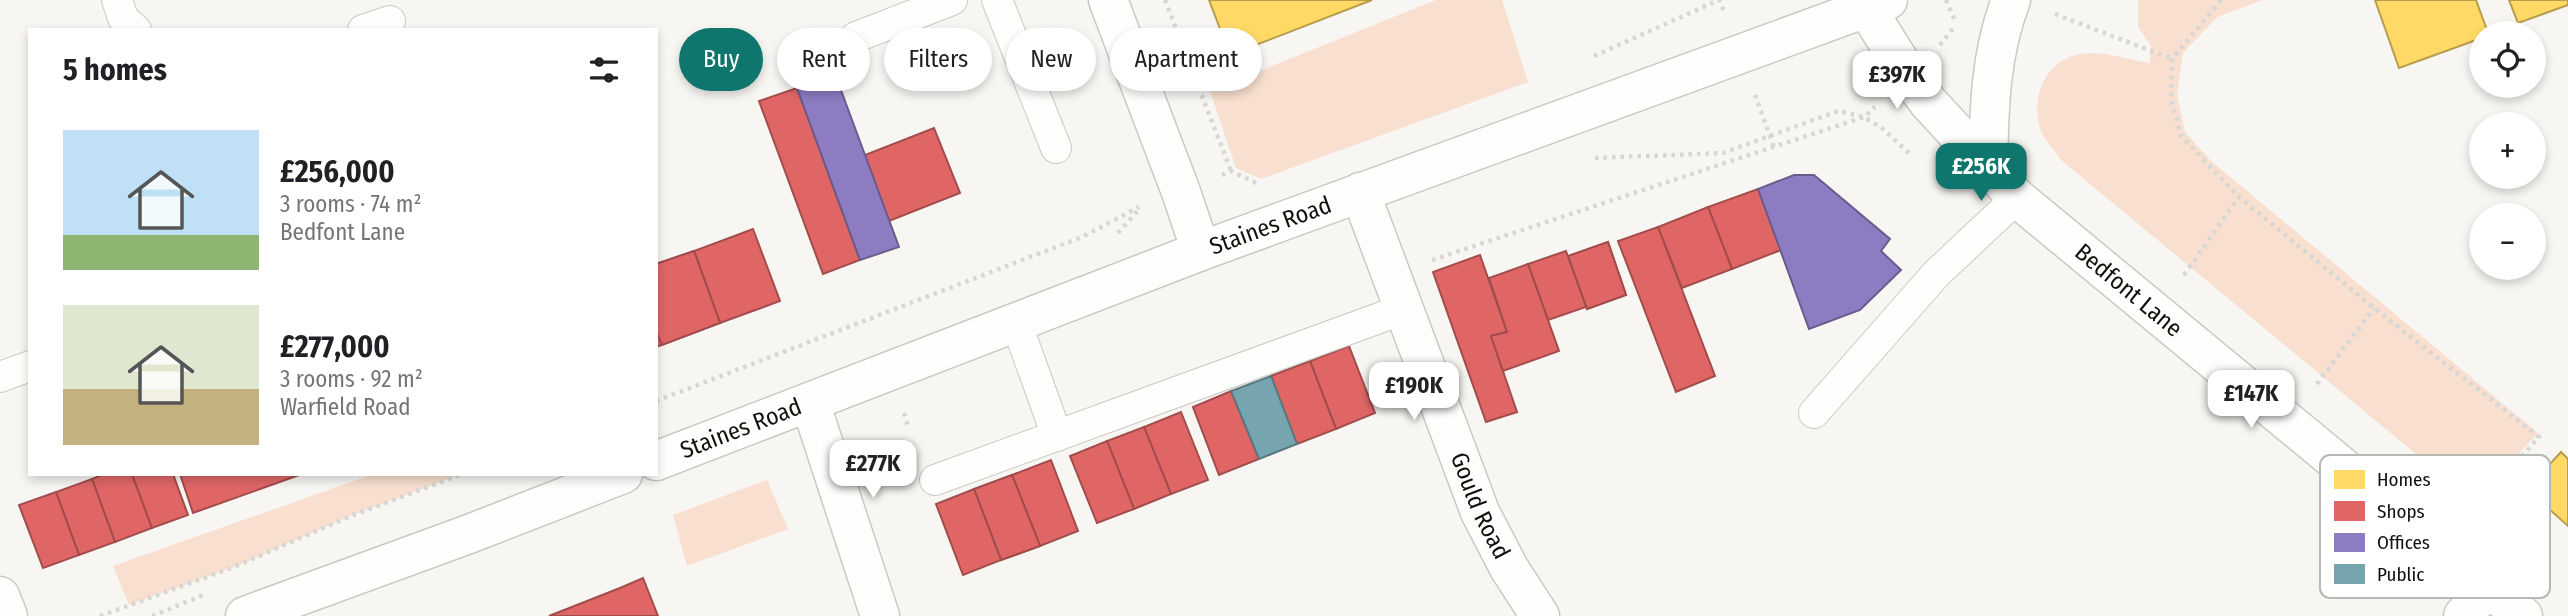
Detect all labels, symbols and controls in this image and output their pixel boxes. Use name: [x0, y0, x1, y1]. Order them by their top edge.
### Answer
map controls: [2469, 21, 2546, 280]
button: locate: [2469, 21, 2546, 98]
chip: Buy: [679, 28, 763, 91]
chip: Rent: [777, 28, 870, 91]
chip: Filters: [884, 28, 992, 91]
chip: New: [1006, 28, 1096, 91]
chip: Apartment: [1110, 28, 1262, 91]
icon: filters: [585, 51, 623, 89]
text: 5 homes: [63, 52, 167, 88]
pin: £397K: [1848, 52, 1946, 111]
text: £397K: [1869, 60, 1925, 88]
button: +: [2469, 112, 2546, 189]
pin: £256K: [1932, 144, 2030, 203]
text: £256K: [1952, 152, 2010, 180]
text: £256,000: [280, 154, 395, 190]
icon: home: [119, 158, 203, 242]
text: 3 rooms · 74 m²: [280, 190, 422, 218]
street label: Staines Road: [1206, 191, 1335, 261]
button: −: [2469, 203, 2546, 280]
text: Bedfont Lane: [280, 218, 405, 246]
street label: Bedfont Lane: [2069, 238, 2188, 343]
text: £277,000: [280, 329, 390, 365]
icon: home: [119, 333, 203, 417]
pin: £190K: [1365, 362, 1463, 422]
text: 3 rooms · 92 m²: [280, 365, 423, 393]
pin: £147K: [2202, 370, 2300, 430]
text: £190K: [1385, 371, 1443, 399]
text: £147K: [2224, 379, 2278, 407]
street label: Staines Road: [676, 392, 805, 464]
text: Warfield Road: [280, 393, 411, 421]
pin: £277K: [824, 440, 922, 500]
text: £277K: [846, 449, 900, 477]
street label: Gould Road: [1445, 449, 1516, 564]
legend: [2320, 455, 2550, 598]
text: Homes: [2377, 468, 2431, 491]
text: Shops: [2377, 500, 2425, 523]
text: Offices: [2377, 531, 2430, 554]
text: Public: [2377, 563, 2424, 586]

